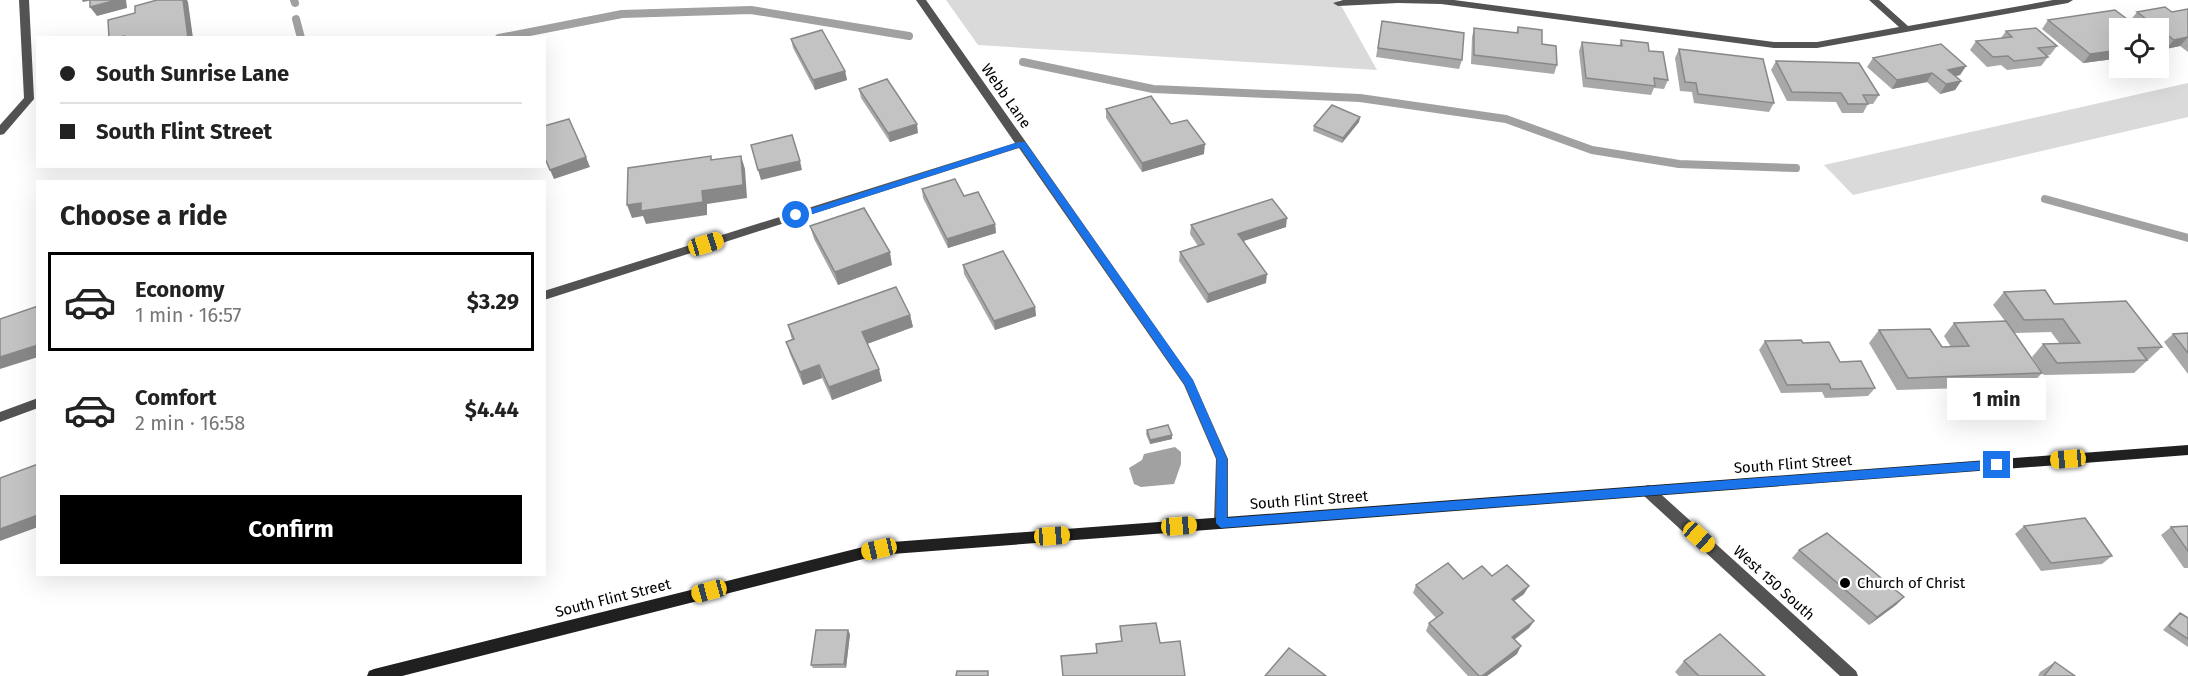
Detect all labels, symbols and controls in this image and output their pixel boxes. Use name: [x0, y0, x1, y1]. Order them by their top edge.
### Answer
map controls: [2109, 18, 2169, 78]
button: locate: [2109, 18, 2169, 78]
text: South Sunrise Lane: [96, 60, 289, 87]
street label: Webb Lane: [977, 60, 1035, 132]
text: South Flint Street: [96, 118, 272, 145]
text: Choose a ride: [60, 200, 227, 232]
route start: [782, 201, 809, 228]
car: [686, 230, 726, 258]
icon: car: [63, 275, 117, 329]
text: Economy: [135, 276, 224, 303]
text: $3.29: [467, 288, 519, 315]
text: 1 min · 16:57: [135, 303, 241, 327]
callout: 1 min: [1948, 378, 2046, 420]
icon: car: [63, 383, 117, 437]
text: Comfort: [135, 384, 216, 411]
text: 1 min: [1972, 387, 2021, 411]
text: $4.44: [465, 396, 519, 423]
text: 2 min · 16:58: [135, 411, 245, 435]
car: [2049, 448, 2087, 470]
street label: South Flint Street: [1733, 451, 1853, 477]
route end: [1983, 451, 2010, 478]
street label: South Flint Street: [1249, 487, 1369, 513]
button: Confirm: [60, 495, 522, 564]
car: [1160, 516, 1198, 536]
car: [1680, 518, 1718, 556]
car: [1033, 526, 1071, 546]
car: [859, 536, 899, 562]
street label: West 150 South: [1730, 542, 1818, 624]
place label: Church of Christ: [1857, 574, 1966, 592]
street label: South Flint Street: [553, 575, 673, 621]
marker: Church of Christ: [1838, 576, 1852, 590]
car: [689, 578, 729, 604]

